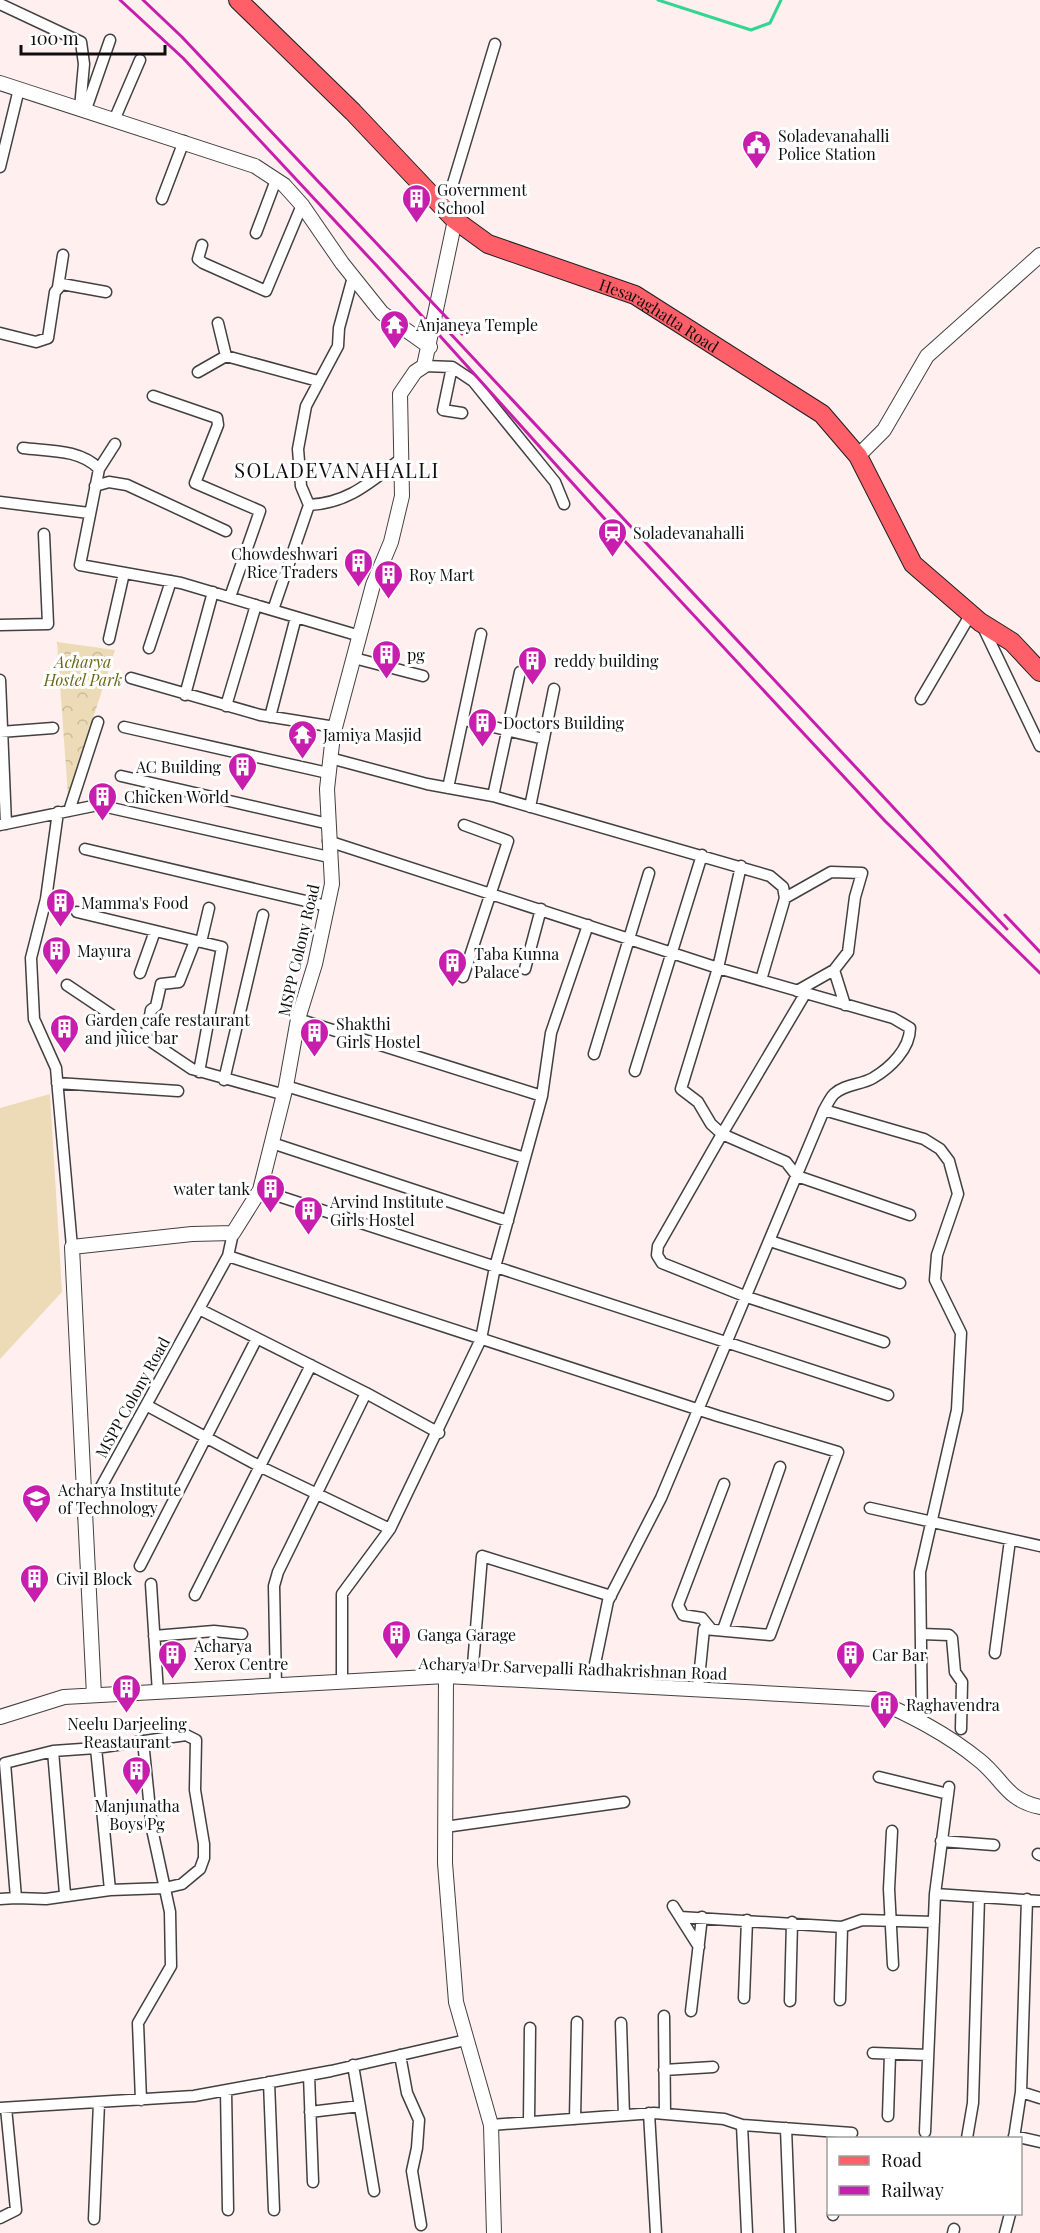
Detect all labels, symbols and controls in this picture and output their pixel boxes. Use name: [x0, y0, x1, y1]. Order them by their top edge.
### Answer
scale bar: [21, 18, 165, 56]
text: 100 m: [30, 26, 79, 50]
place label: Soladevanahalli Police Station: [778, 125, 890, 164]
public building icon: Soladevanahalli Police Station: [741, 128, 773, 170]
place label: Government School: [437, 179, 527, 218]
building icon: Government School: [400, 182, 432, 224]
street label: Hesaraghatta Road: [597, 273, 723, 356]
temple icon: Anjaneya Temple: [379, 308, 411, 350]
place label: Anjaneya Temple: [415, 314, 538, 335]
district label: SOLADEVANAHALLI: [234, 456, 440, 483]
station icon: Soladevanahalli: [596, 516, 628, 558]
place label: Soladevanahalli: [633, 522, 745, 543]
place label: Chowdeshwari Rice Traders: [231, 543, 338, 582]
building icon: Chowdeshwari Rice Traders: [343, 546, 375, 588]
building icon: Roy Mart: [372, 558, 404, 600]
place label: Roy Mart: [409, 564, 475, 585]
building icon: pg: [370, 638, 402, 680]
place label: pg: [407, 644, 425, 665]
building icon: reddy building: [517, 644, 549, 686]
place label: reddy building: [554, 650, 659, 671]
park label: Acharya Hostel Park: [43, 651, 122, 690]
building icon: Doctors Building: [466, 706, 498, 748]
place label: Doctors Building: [503, 712, 625, 733]
temple icon: Jamiya Masjid: [286, 718, 318, 760]
place label: Jamiya Masjid: [322, 724, 422, 745]
building icon: AC Building: [226, 750, 258, 792]
place label: AC Building: [135, 756, 222, 777]
building icon: Chicken World: [87, 780, 119, 822]
place label: Chicken World: [124, 786, 229, 807]
street label: MSPP Colony Road: [273, 882, 323, 1018]
building icon: Mamma's Food: [44, 886, 76, 928]
place label: Mamma's Food: [81, 892, 189, 913]
building icon: Mayura: [40, 934, 72, 976]
place label: Mayura: [77, 940, 131, 961]
place label: Taba Kunna Palace: [474, 943, 559, 982]
building icon: Taba Kunna Palace: [437, 946, 469, 988]
place label: Garden cafe restaurant and juice bar: [85, 1009, 250, 1048]
building icon: Garden cafe restaurant and juice bar: [48, 1012, 80, 1054]
place label: Shakthi Girls Hostel: [336, 1013, 421, 1052]
building icon: Shakthi Girls Hostel: [299, 1016, 331, 1058]
building icon: water tank: [255, 1172, 287, 1214]
place label: water tank: [174, 1178, 250, 1199]
place label: Arvind Institute Girls Hostel: [329, 1191, 444, 1230]
building icon: Arvind Institute Girls Hostel: [293, 1194, 325, 1236]
street label: MSPP Colony Road: [90, 1333, 174, 1461]
place label: Acharya Institute of Technology: [57, 1479, 181, 1518]
school or university icon: Acharya Institute of Technology: [21, 1482, 53, 1524]
building icon: Civil Block: [19, 1562, 51, 1604]
place label: Civil Block: [56, 1568, 133, 1589]
building icon: Ganga Garage: [380, 1618, 412, 1660]
place label: Ganga Garage: [417, 1624, 516, 1645]
place label: Acharya Xerox Centre: [193, 1635, 288, 1674]
building icon: Acharya Xerox Centre: [157, 1638, 189, 1680]
building icon: Car Bar: [835, 1638, 867, 1680]
place label: Car Bar: [872, 1644, 927, 1665]
street label: Acharya Dr Sarvepalli Radhakrishnan Road: [417, 1652, 728, 1684]
building icon: Neelu Darjeeling Reastaurant: [111, 1672, 143, 1714]
building icon: Raghavendra: [869, 1688, 901, 1730]
place label: Raghavendra: [906, 1694, 1000, 1715]
place label: Neelu Darjeeling Reastaurant: [67, 1713, 187, 1752]
building icon: Manjunatha Boys Pg: [121, 1754, 153, 1796]
place label: Manjunatha Boys Pg: [94, 1795, 180, 1834]
legend: [827, 2137, 1022, 2215]
text: Road: [881, 2148, 922, 2172]
text: Railway: [881, 2178, 944, 2202]

